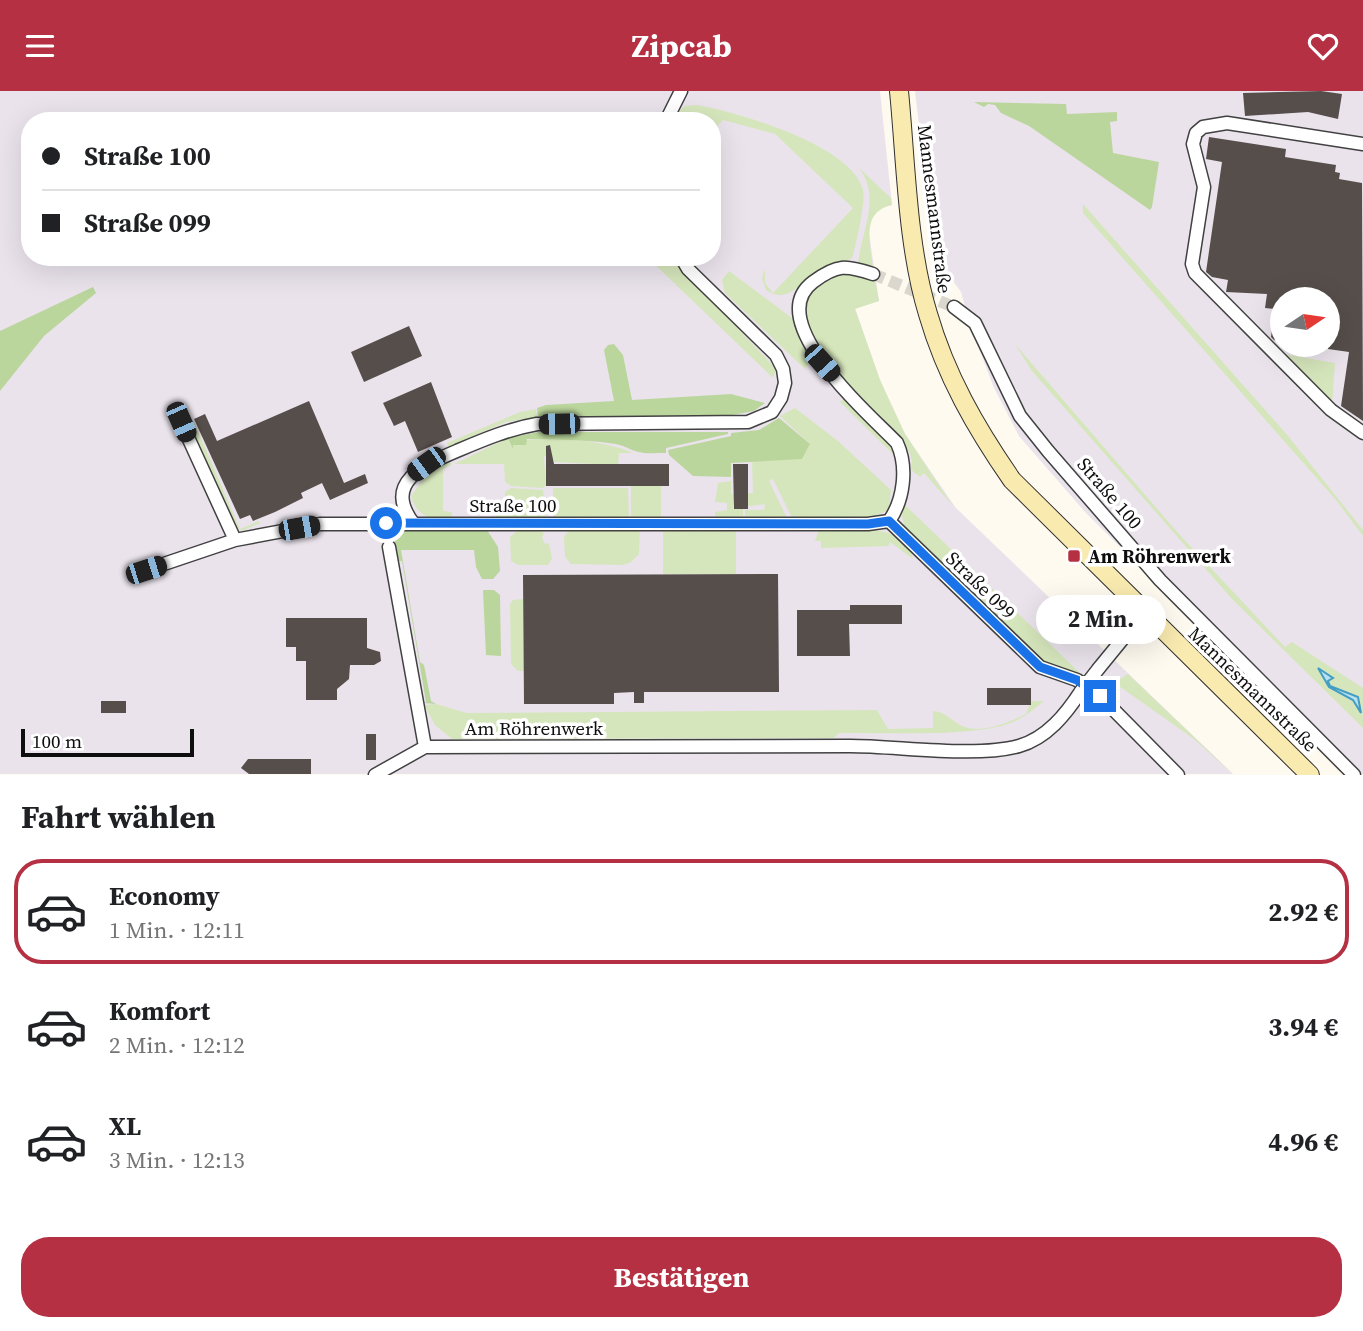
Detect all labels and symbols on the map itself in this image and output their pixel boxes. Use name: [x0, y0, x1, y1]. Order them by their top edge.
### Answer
street label: Mannesmannstraße: [912, 123, 958, 295]
north arrow: [1270, 287, 1340, 357]
car: [801, 340, 844, 386]
car: [163, 399, 200, 445]
car: [538, 413, 581, 435]
car: [403, 443, 450, 485]
street label: Straße 100: [1072, 452, 1148, 534]
street label: Straße 100: [469, 492, 557, 518]
route start: [370, 507, 402, 539]
car: [277, 514, 322, 542]
place label: Am Röhrenwerk: [1088, 543, 1231, 569]
street label: Straße 099: [941, 545, 1021, 625]
marker: Am Röhrenwerk: [1066, 548, 1082, 564]
car: [123, 554, 170, 586]
callout: 2 Min.: [1035, 595, 1165, 643]
street label: Mannesmannstraße: [1183, 621, 1323, 757]
route end: [1084, 680, 1116, 712]
street label: Am Röhrenwerk: [465, 715, 604, 741]
scale bar: [21, 725, 194, 757]

